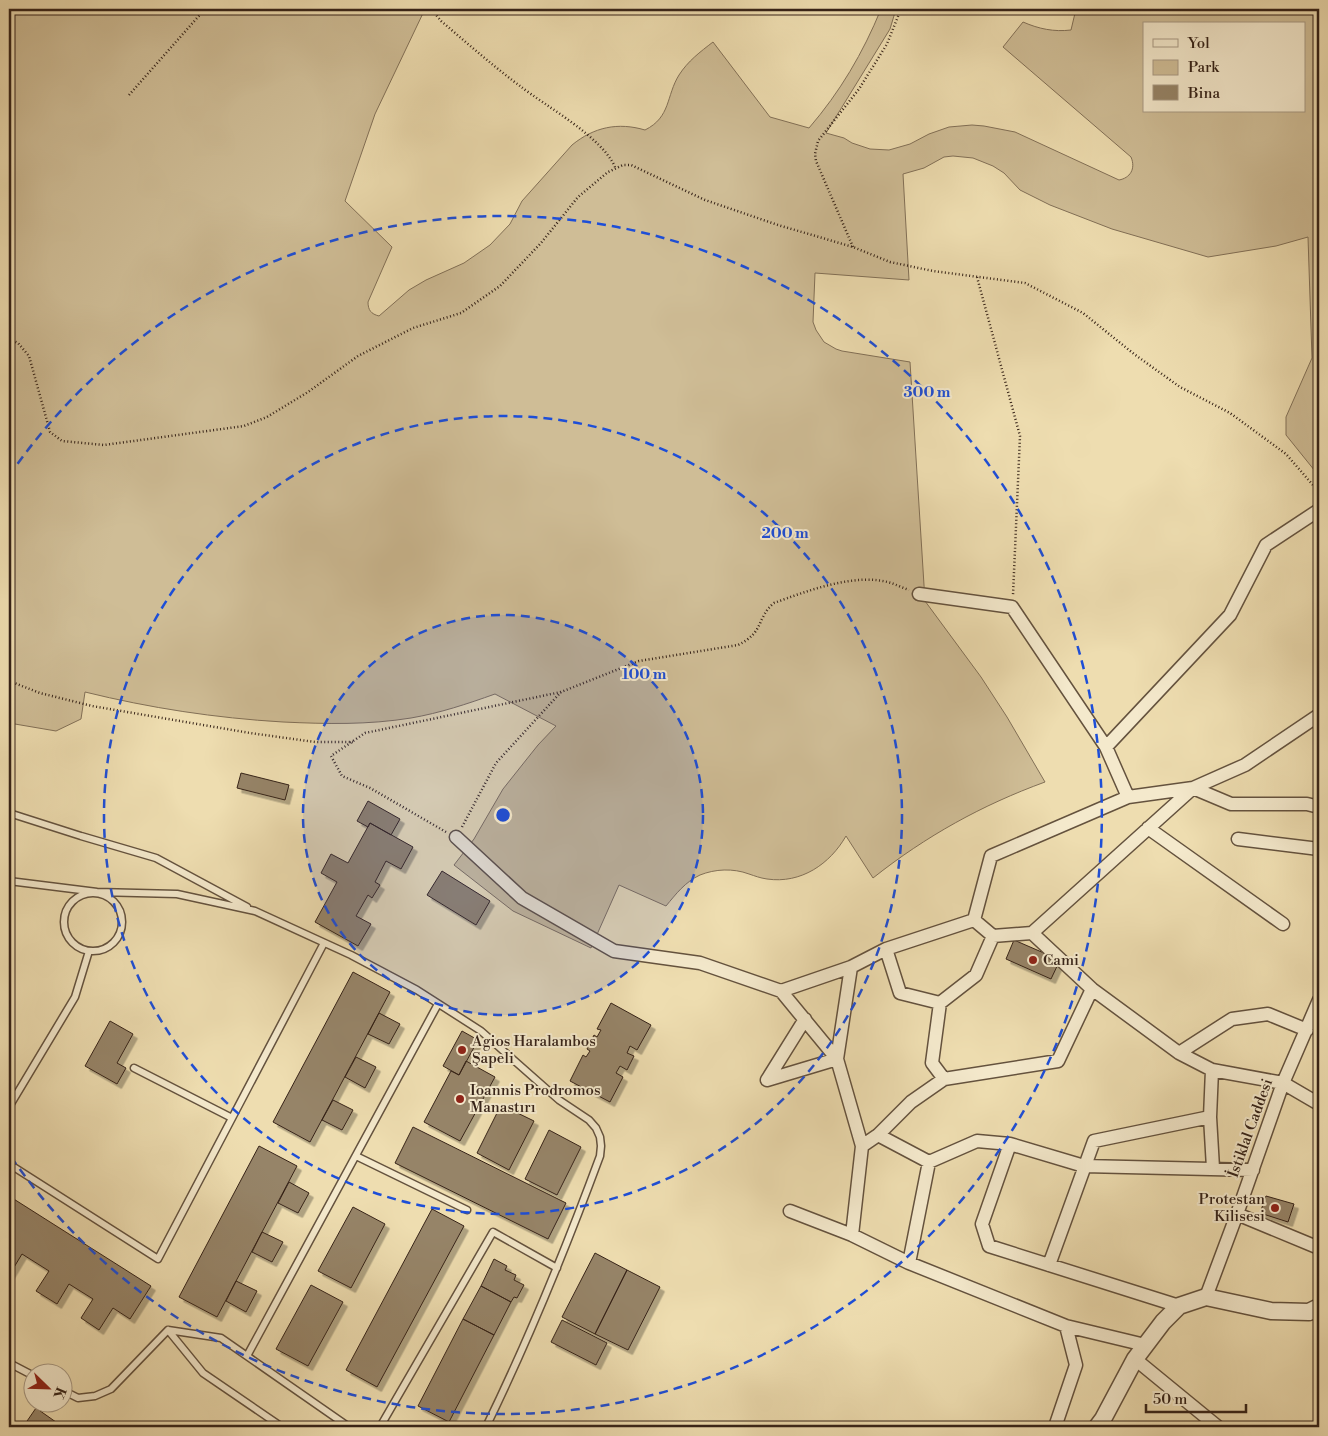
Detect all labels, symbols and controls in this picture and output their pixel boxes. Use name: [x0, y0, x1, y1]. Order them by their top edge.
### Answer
legend: [1143, 22, 1306, 112]
text: Yol: [1187, 34, 1210, 53]
text: Park: [1188, 58, 1220, 77]
text: Bina: [1187, 84, 1220, 103]
text: 300 m: [904, 383, 951, 402]
text: 200 m: [761, 524, 809, 543]
text: 100 m: [622, 665, 667, 684]
centre of rings: [494, 806, 512, 824]
place label: Cami: [1043, 951, 1079, 970]
marker: Cami: [1027, 954, 1039, 966]
place label: Agios Haralambos Şapeli: [471, 1032, 596, 1068]
marker: Agios Haralambos Şapeli: [456, 1044, 468, 1056]
street label: İstiklal Caddesi: [1223, 1076, 1277, 1180]
place label: Ioannis Prodromos Manastırı: [470, 1081, 601, 1117]
marker: Ioannis Prodromos Manastırı: [454, 1093, 466, 1105]
place label: Protestan Kilisesi: [1199, 1190, 1265, 1226]
marker: Protestan Kilisesi: [1269, 1202, 1281, 1214]
north arrow: [22, 1364, 72, 1414]
scale bar: [1146, 1381, 1246, 1413]
text: K: [48, 1384, 70, 1402]
text: 50 m: [1153, 1390, 1187, 1409]

